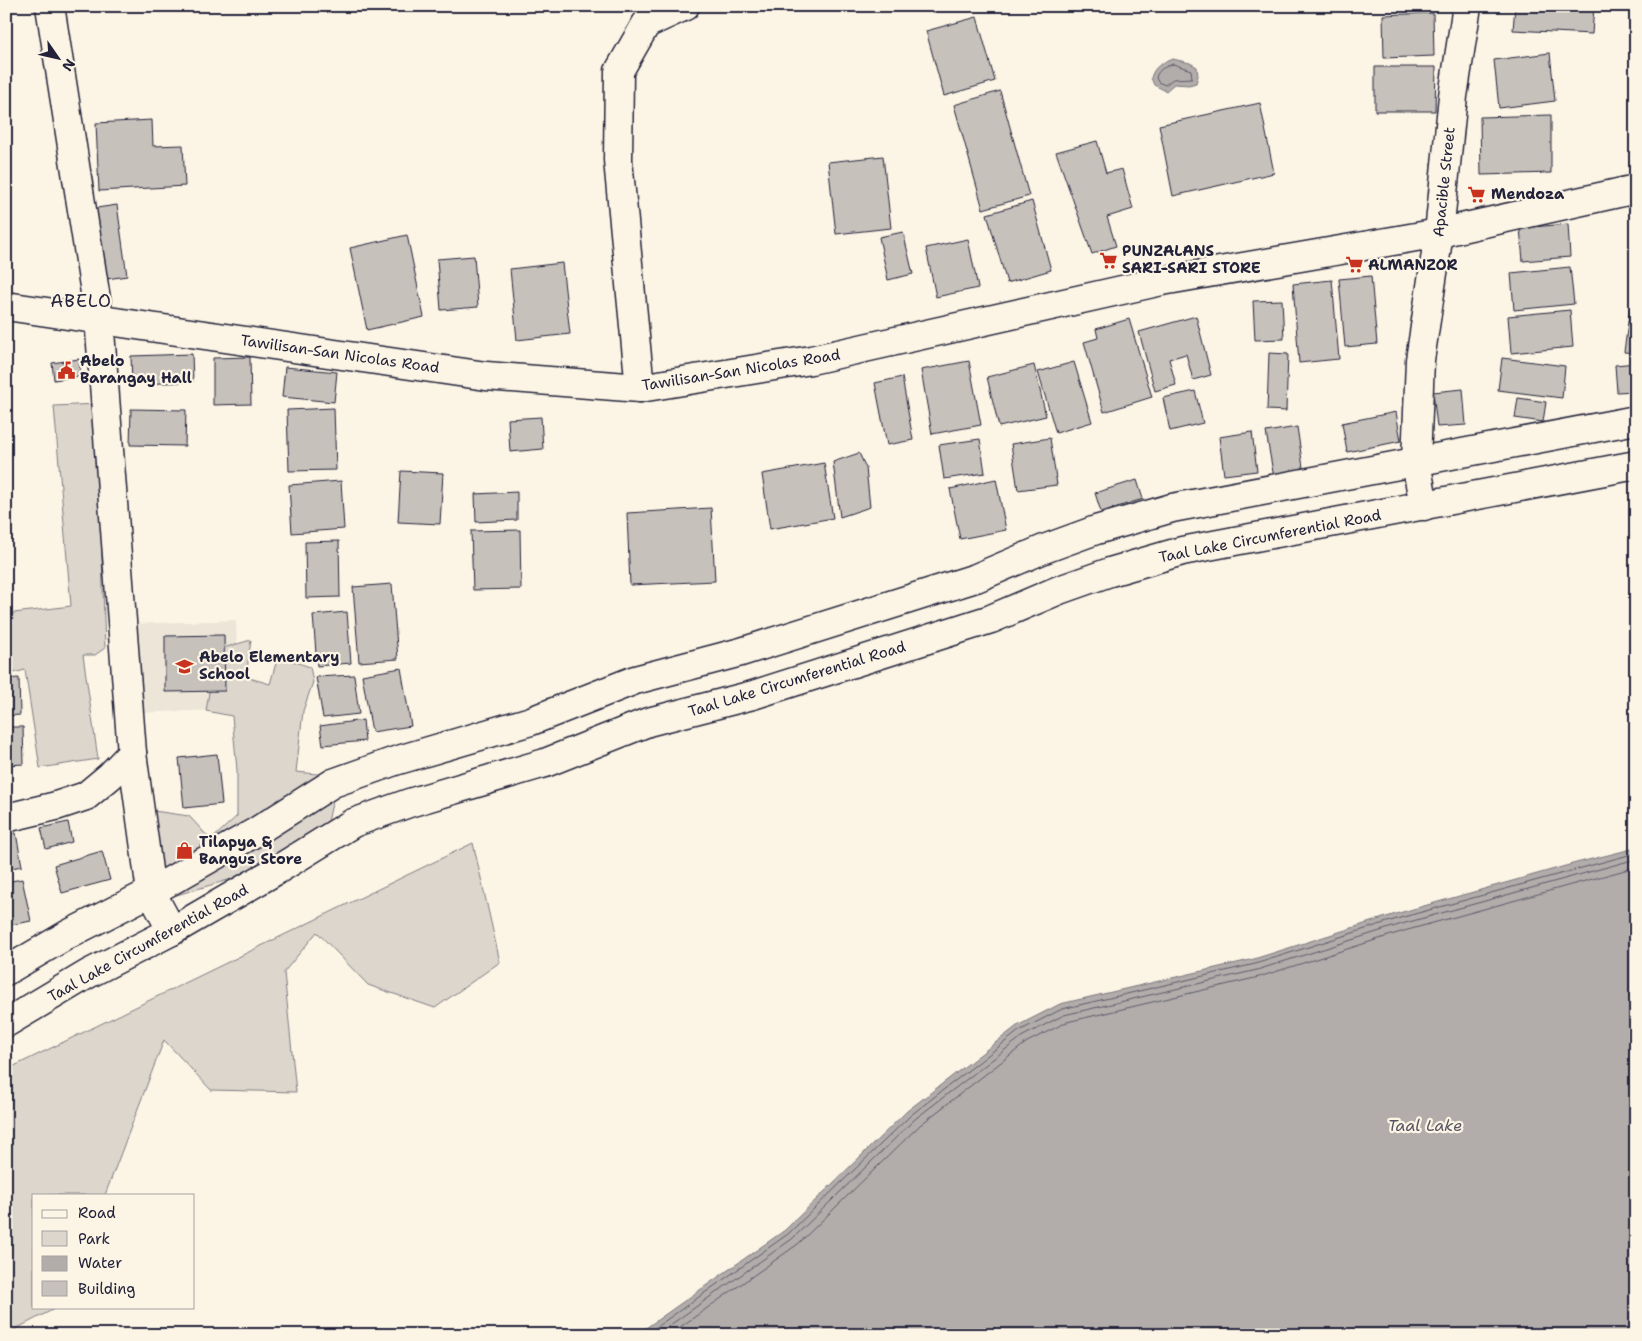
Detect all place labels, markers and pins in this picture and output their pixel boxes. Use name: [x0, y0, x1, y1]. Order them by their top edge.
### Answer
supermarket icon: Mendoza: [1467, 184, 1487, 204]
place label: Mendoza: [1491, 184, 1565, 204]
place label: PUNZALANS SARI-SARI STORE: [1122, 241, 1261, 278]
supermarket icon: PUNZALANS SARI-SARI STORE: [1098, 250, 1118, 270]
supermarket icon: ALMANZOR: [1344, 255, 1364, 275]
place label: ALMANZOR: [1368, 255, 1457, 275]
place label: Abelo Barangay Hall: [80, 351, 192, 388]
public building icon: Abelo Barangay Hall: [56, 360, 76, 380]
place label: Abelo Elementary School: [199, 647, 339, 684]
school or university icon: Abelo Elementary School: [175, 656, 195, 676]
place label: Tilapya & Bangus Store: [199, 832, 302, 869]
shop icon: Tilapya & Bangus Store: [175, 841, 195, 861]

